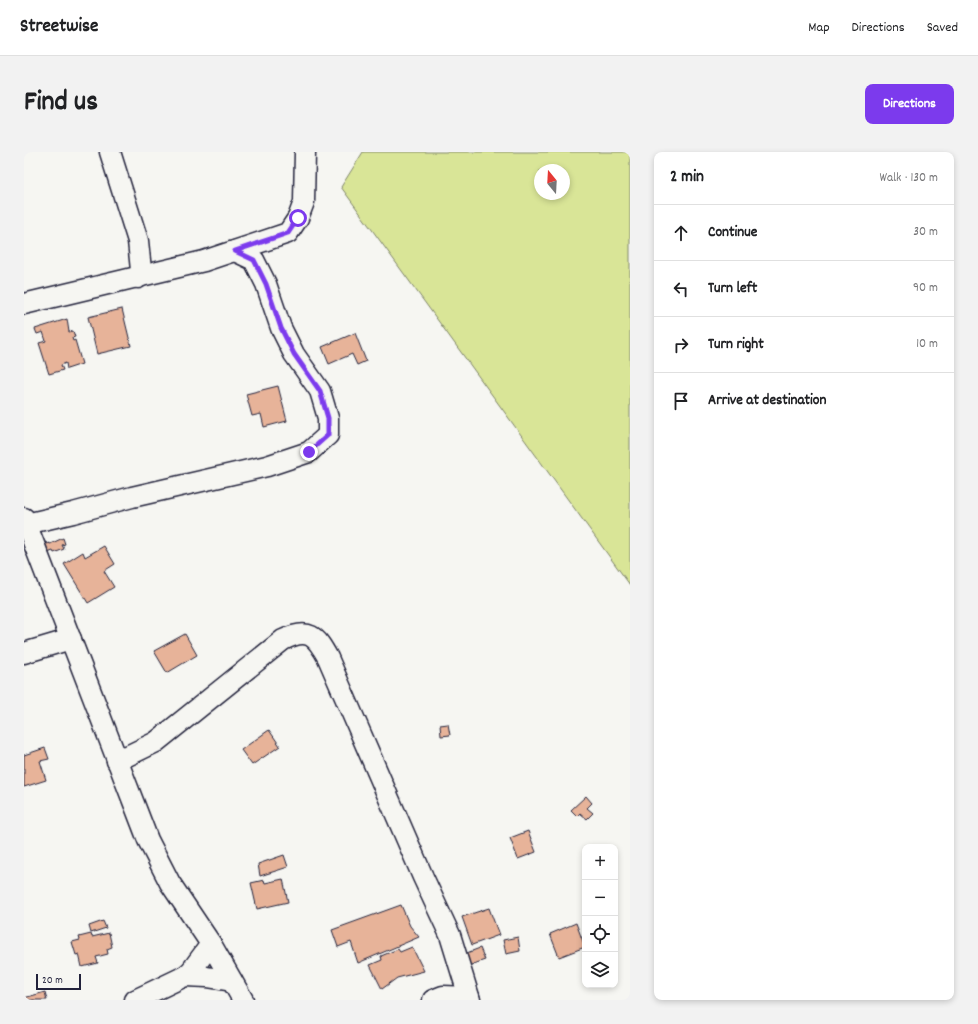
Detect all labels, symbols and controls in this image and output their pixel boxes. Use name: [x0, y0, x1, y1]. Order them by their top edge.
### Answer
text: Streetwise: [20, 14, 98, 41]
text: Map: [808, 18, 830, 38]
text: Directions: [852, 18, 905, 38]
text: Saved: [927, 18, 958, 38]
text: Find us: [24, 84, 98, 124]
button: Directions: [865, 84, 954, 124]
north arrow: [534, 164, 570, 200]
text: 2 min: [670, 166, 704, 190]
text: Walk · 130 m: [879, 169, 938, 188]
route start: [289, 209, 307, 227]
icon: ahead: [670, 222, 692, 244]
text: Continue: [708, 222, 757, 244]
text: 30 m: [913, 223, 938, 242]
icon: left: [670, 278, 692, 300]
text: Turn left: [708, 278, 757, 300]
text: 90 m: [913, 279, 938, 298]
icon: right: [670, 334, 692, 356]
text: Turn right: [708, 334, 764, 356]
text: 10 m: [916, 335, 938, 354]
icon: arrive: [670, 390, 692, 412]
text: Arrive at destination: [708, 390, 826, 412]
route end: [300, 443, 318, 461]
map controls: [582, 844, 618, 988]
button: +: [582, 844, 618, 880]
button: −: [582, 880, 618, 916]
button: locate: [582, 916, 618, 952]
button: layers: [582, 952, 618, 988]
scale bar: [36, 972, 81, 991]
text: 20 m: [42, 973, 63, 989]

